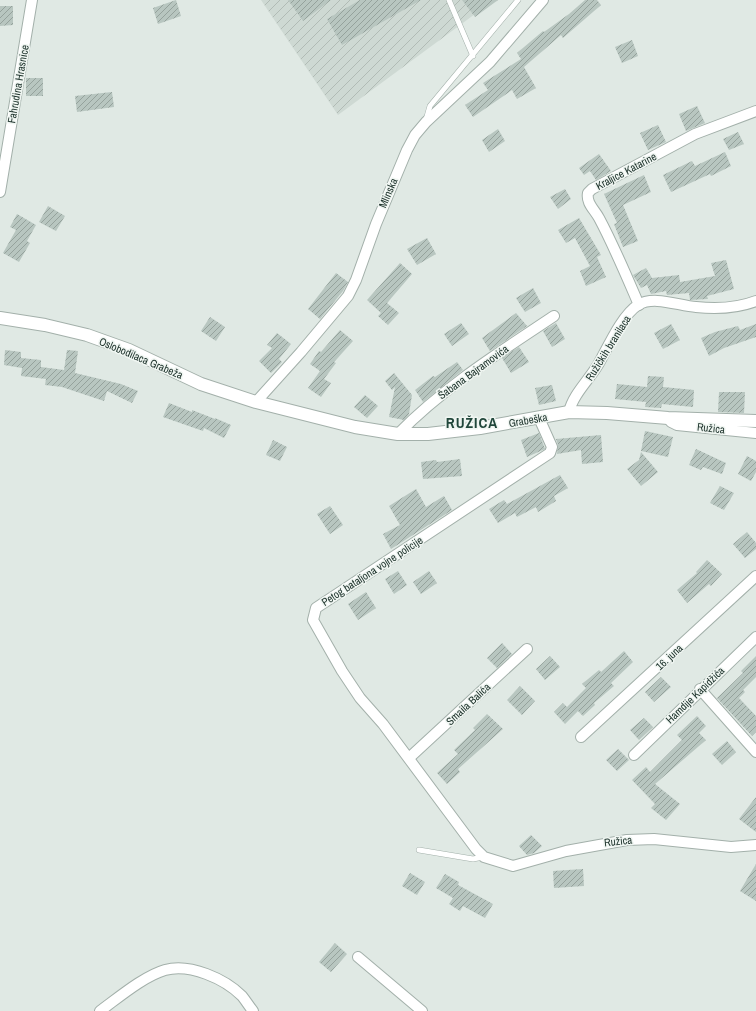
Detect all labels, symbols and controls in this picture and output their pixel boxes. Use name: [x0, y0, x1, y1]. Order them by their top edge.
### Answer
street label: Fahrudina Hrasnice: [4, 44, 32, 124]
street label: Kraljice Katarine: [593, 149, 659, 193]
street label: Mlinska: [375, 176, 401, 210]
street label: Ružičkih branilaca: [582, 313, 634, 383]
street label: Oslobodilaca Grabeža: [97, 334, 185, 382]
street label: Šabana Bajramovića: [435, 342, 511, 402]
street label: Grabeška: [508, 410, 548, 430]
district label: RUŽICA: [446, 412, 498, 433]
street label: Ružica: [696, 420, 726, 436]
street label: Petog bataljona vojne policije: [319, 533, 425, 609]
street label: 16. juna: [652, 641, 686, 673]
street label: Hamdije Kapidžića: [663, 663, 727, 727]
street label: Smaila Balića: [443, 680, 493, 728]
street label: Ružica: [603, 833, 633, 849]

